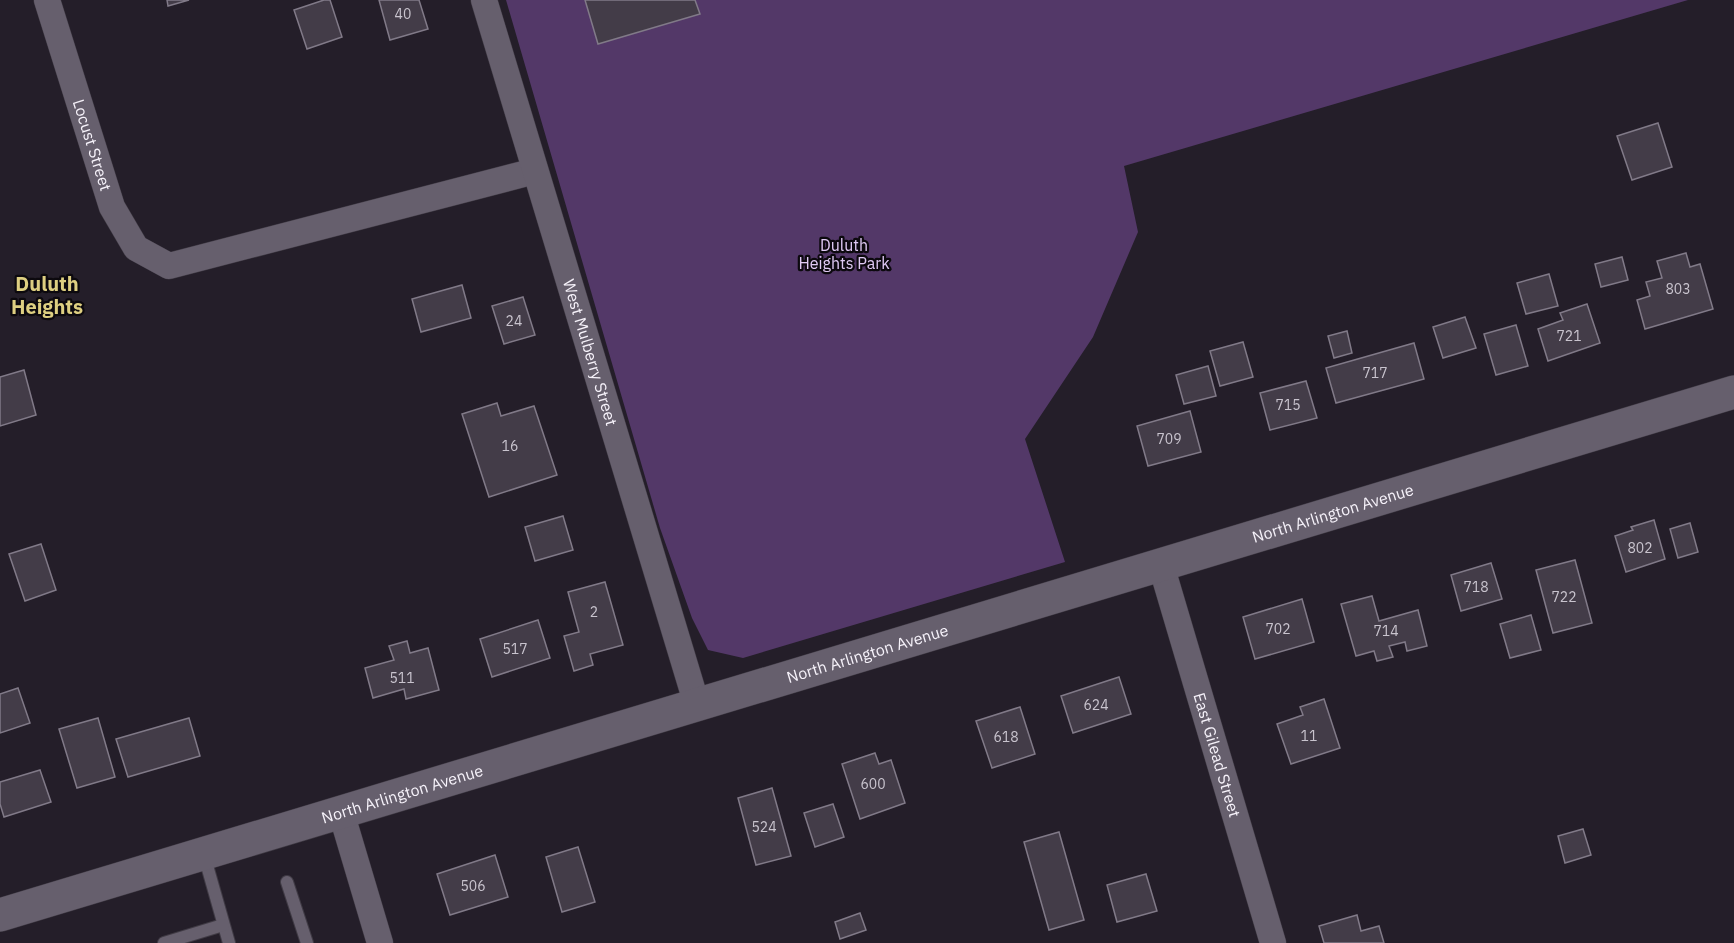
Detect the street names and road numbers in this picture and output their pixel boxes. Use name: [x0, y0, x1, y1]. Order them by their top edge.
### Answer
street label: Locust Street: [69, 97, 116, 193]
street label: West Mulberry Street: [559, 277, 622, 428]
street label: North Arlington Avenue: [1250, 479, 1416, 547]
street label: North Arlington Avenue: [784, 620, 951, 687]
street label: East Gilead Street: [1189, 690, 1245, 819]
street label: North Arlington Avenue: [319, 760, 485, 827]

